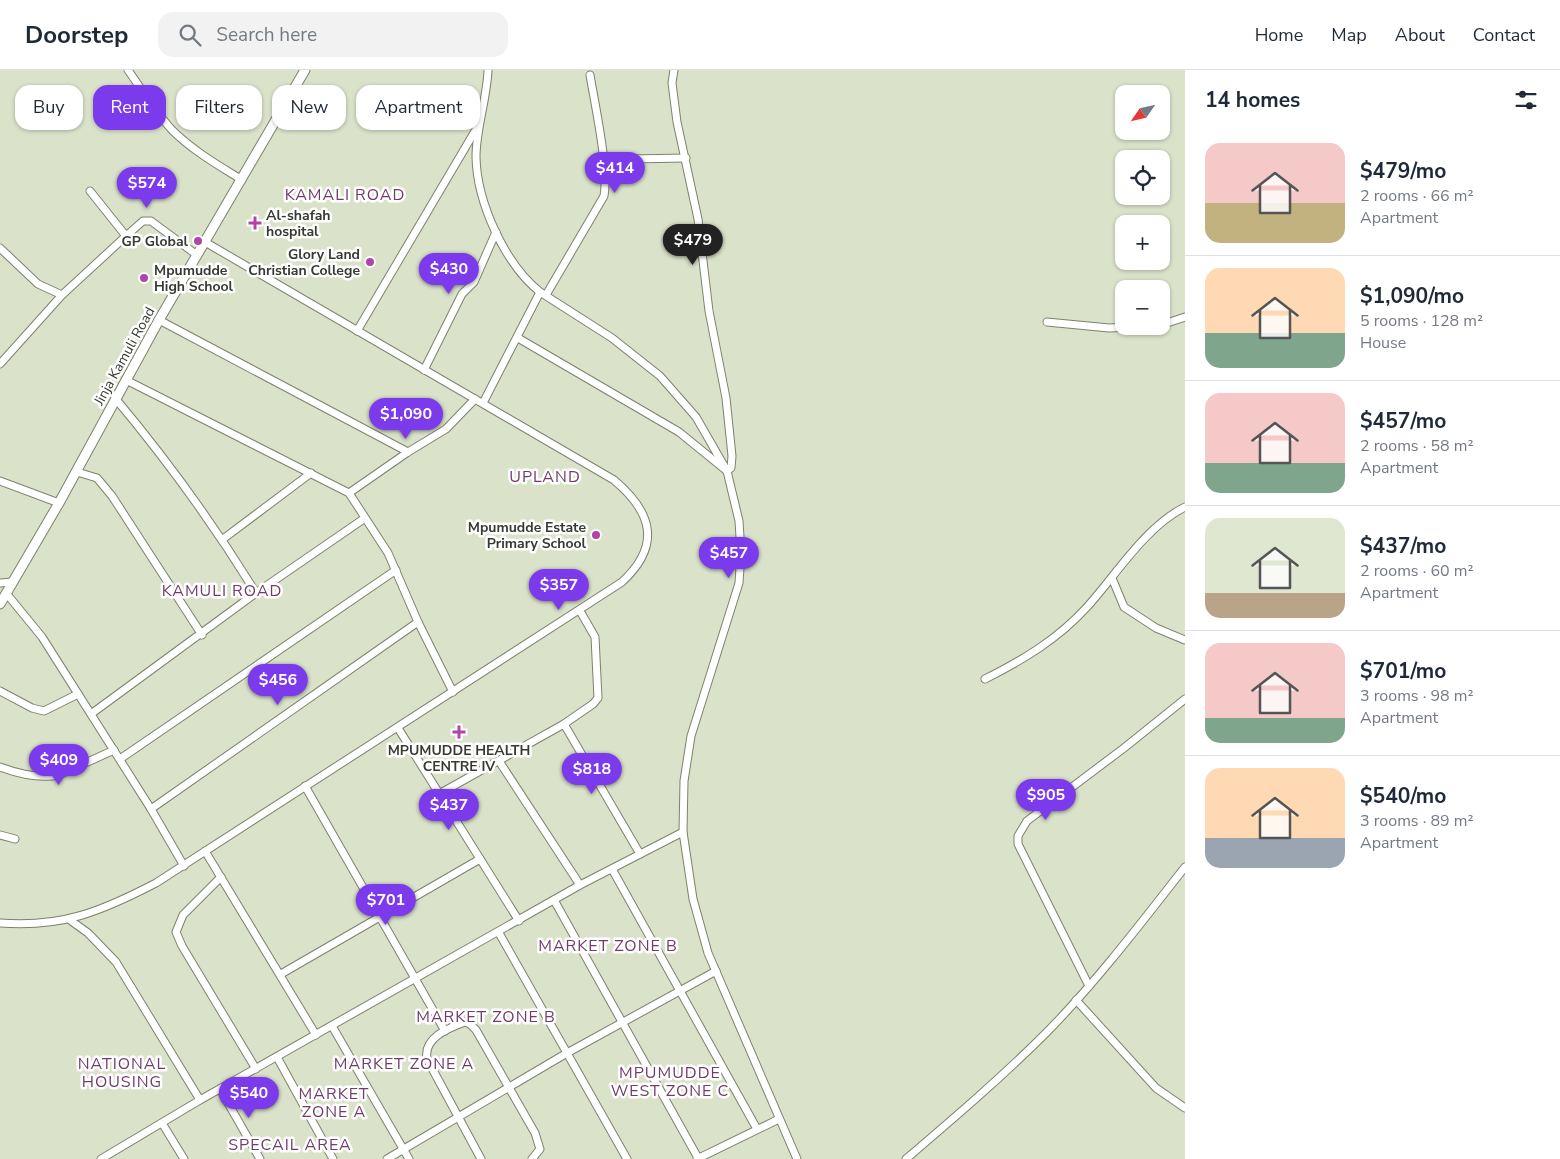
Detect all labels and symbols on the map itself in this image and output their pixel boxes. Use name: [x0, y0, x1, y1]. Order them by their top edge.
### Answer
north arrow: [1115, 85, 1170, 140]
pin: $414: [585, 152, 645, 194]
pin: $574: [117, 166, 177, 209]
district label: KAMALI ROAD: [285, 184, 405, 206]
place label: Al-shafah hospital: [266, 206, 331, 241]
marker: Al-shafah hospital: [248, 216, 262, 230]
pin: $479: [663, 224, 723, 266]
place label: GP Global: [122, 232, 189, 251]
marker: GP Global: [192, 235, 204, 247]
place label: Glory Land Christian College: [248, 245, 360, 280]
pin: $430: [419, 252, 479, 295]
marker: Glory Land Christian College: [364, 256, 376, 268]
place label: Mpumudde High School: [154, 261, 234, 296]
marker: Mpumudde High School: [138, 272, 150, 284]
street label: Jinja Kamuli Road: [89, 304, 159, 410]
pin: $1,090: [365, 398, 447, 440]
district label: UPLAND: [509, 466, 581, 488]
place label: Mpumudde Estate Primary School: [468, 518, 587, 553]
marker: Mpumudde Estate Primary School: [590, 529, 602, 541]
pin: $457: [699, 536, 759, 579]
pin: $357: [529, 568, 589, 611]
district label: KAMULI ROAD: [162, 580, 282, 602]
pin: $456: [248, 664, 308, 706]
marker: MPUMUDDE HEALTH CENTRE IV: [452, 725, 466, 739]
place label: MPUMUDDE HEALTH CENTRE IV: [388, 741, 530, 776]
pin: $409: [29, 744, 89, 786]
pin: $818: [562, 752, 622, 795]
pin: $905: [1016, 778, 1076, 821]
pin: $437: [419, 788, 479, 831]
pin: $701: [356, 884, 416, 926]
district label: MARKET ZONE B: [538, 935, 678, 957]
district label: MARKET ZONE B: [416, 1006, 556, 1028]
district label: NATIONAL HOUSING: [78, 1053, 166, 1093]
district label: MARKET ZONE A: [334, 1053, 474, 1075]
district label: MPUMUDDE WEST ZONE C: [611, 1062, 729, 1102]
pin: $540: [219, 1076, 279, 1119]
district label: MARKET ZONE A: [299, 1083, 369, 1123]
district label: SPECAIL AREA: [228, 1134, 352, 1156]

